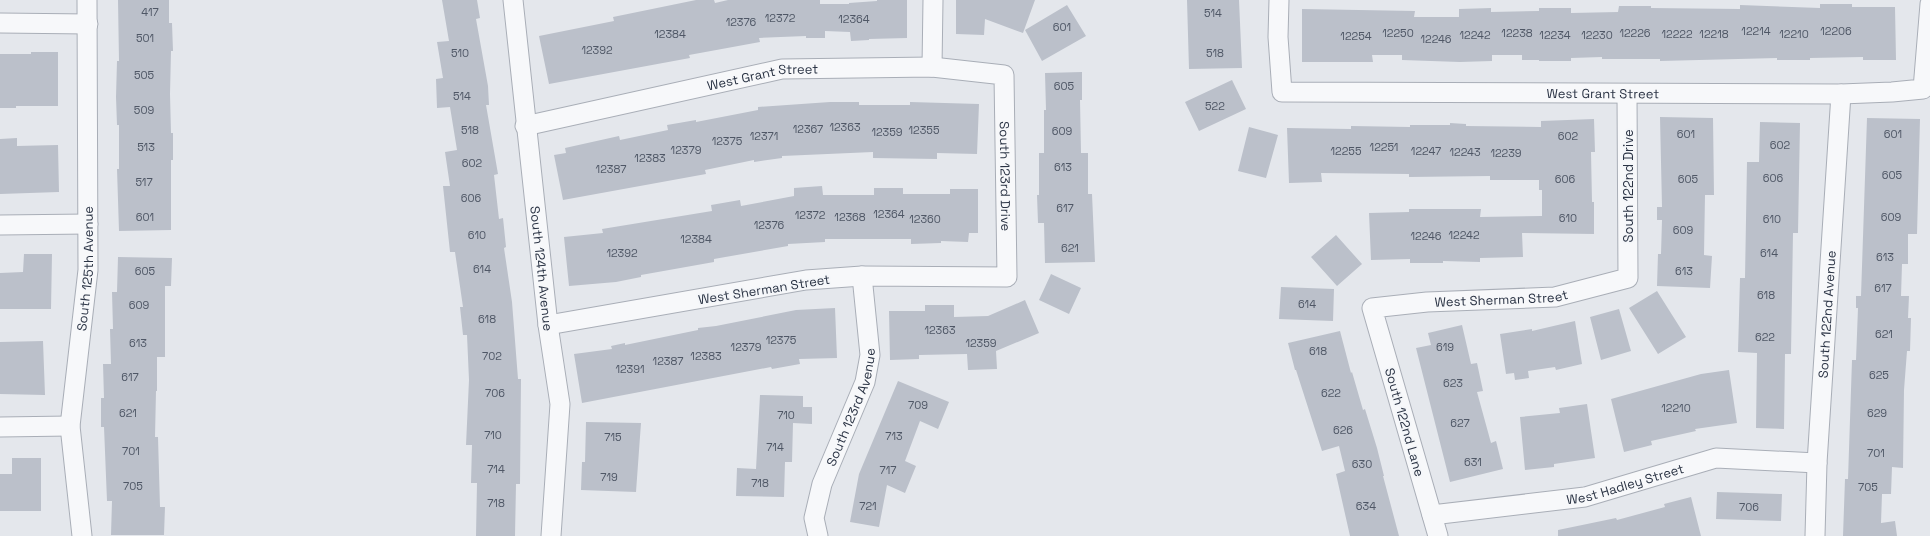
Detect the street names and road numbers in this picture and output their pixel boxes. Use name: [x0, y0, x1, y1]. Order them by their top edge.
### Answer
street label: West Grant Street: [706, 61, 818, 94]
street label: West Grant Street: [1547, 85, 1659, 102]
street label: South 123rd Drive: [996, 121, 1014, 231]
street label: South 122nd Drive: [1620, 129, 1637, 243]
street label: South 124th Avenue: [526, 205, 557, 332]
street label: South 125th Avenue: [73, 206, 97, 332]
street label: South 122nd Avenue: [1815, 250, 1840, 379]
street label: West Sherman Street: [697, 271, 831, 308]
street label: West Sherman Street: [1434, 286, 1570, 311]
street label: South 123rd Avenue: [823, 347, 879, 469]
street label: South 122nd Lane: [1381, 366, 1428, 478]
street label: West Hadley Street: [1566, 460, 1686, 508]

